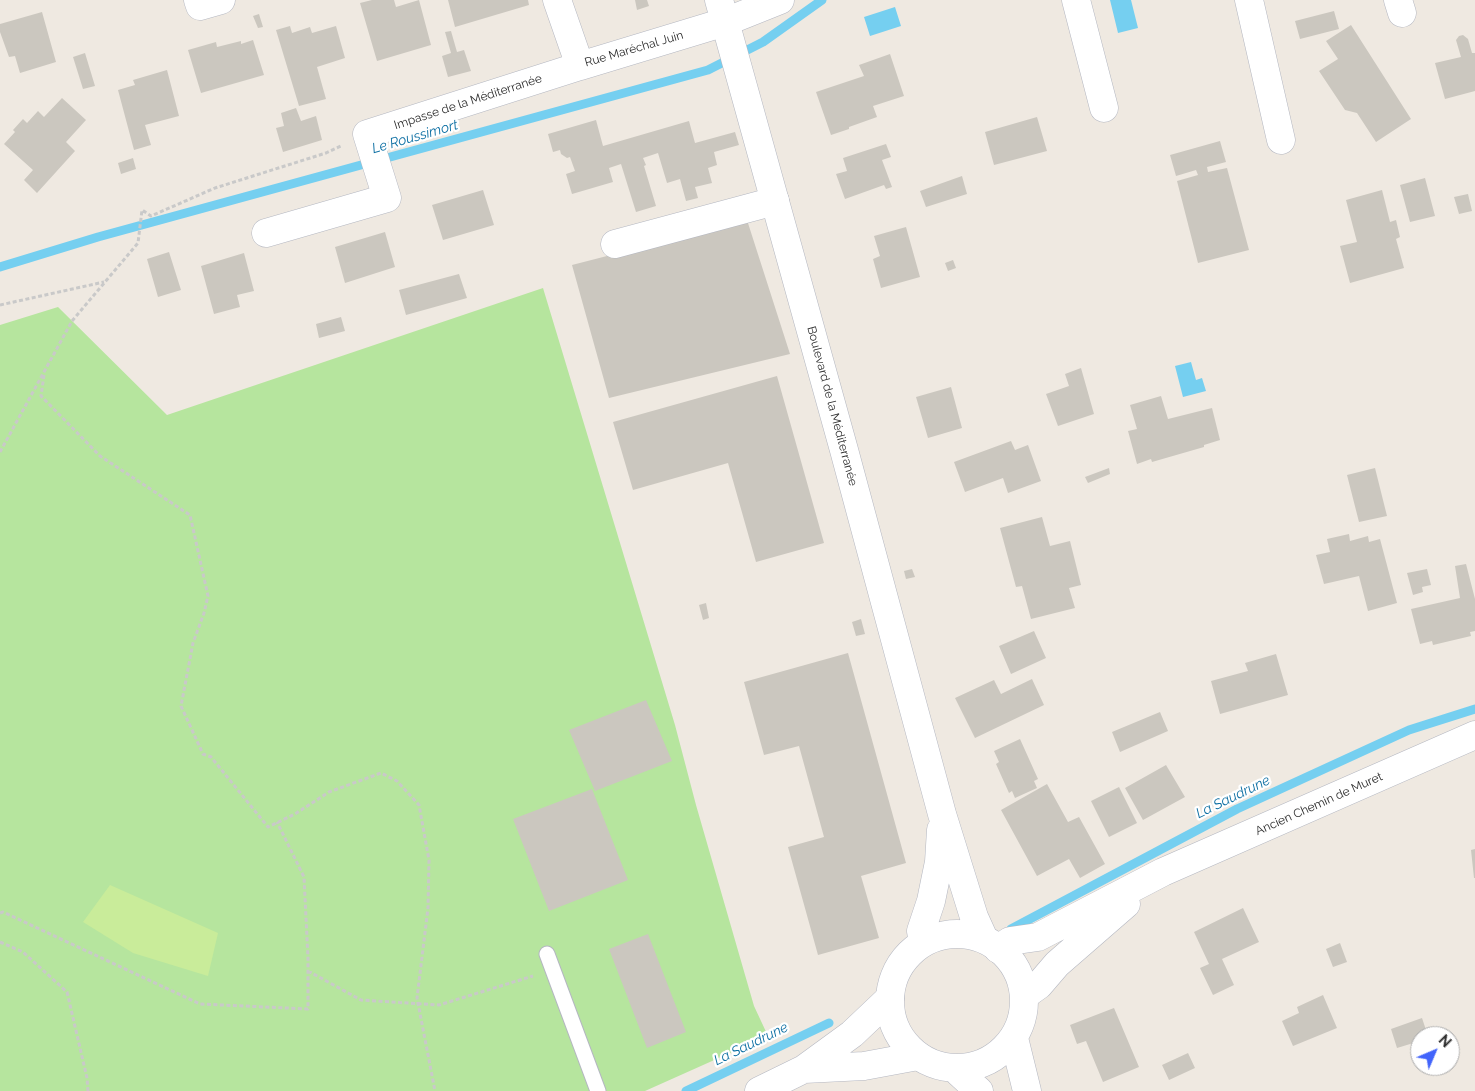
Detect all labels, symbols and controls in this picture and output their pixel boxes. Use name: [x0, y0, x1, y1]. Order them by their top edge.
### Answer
street label: Rue Maréchal Juin: [583, 28, 685, 70]
street label: Impasse de la Méditerranée: [392, 71, 544, 133]
water label: Le Roussimort: [370, 117, 460, 157]
street label: Boulevard de la Méditerranée: [804, 325, 860, 487]
street label: Ancien Chemin de Muret: [1253, 769, 1385, 839]
water label: La Saudrune: [1193, 772, 1273, 822]
water label: La Saudrune: [711, 1019, 791, 1069]
north arrow: [1410, 1026, 1460, 1076]
text: N: [1435, 1032, 1454, 1051]

